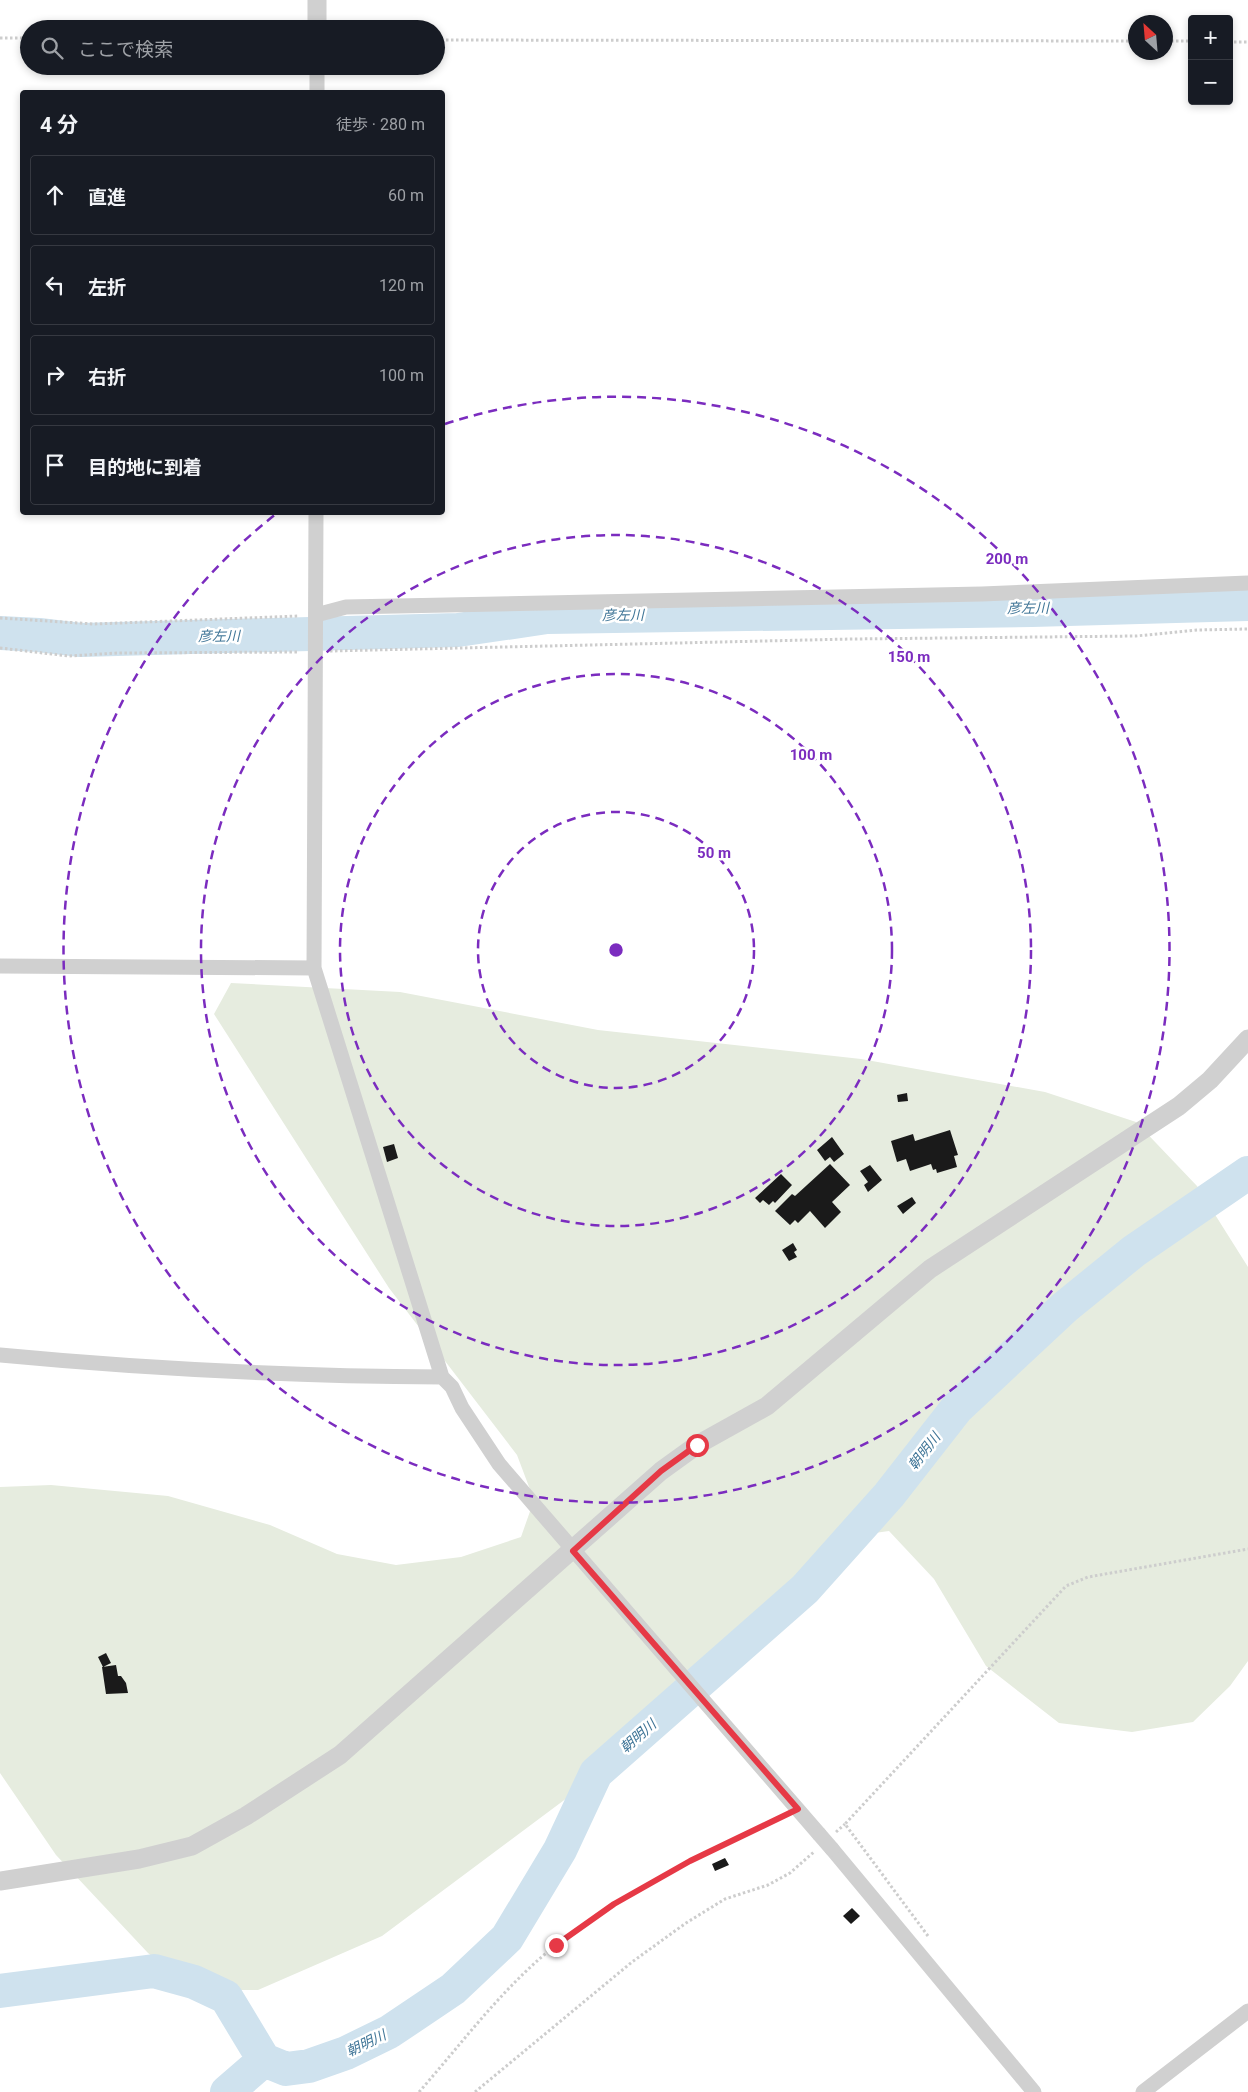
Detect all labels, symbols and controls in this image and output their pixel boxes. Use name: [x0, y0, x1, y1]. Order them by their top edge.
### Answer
north arrow: [1128, 15, 1173, 60]
map controls: [1188, 15, 1233, 105]
button: +: [1188, 15, 1233, 60]
search box: [20, 20, 445, 75]
icon: search: [38, 34, 66, 62]
text: ここで検索: [78, 38, 173, 61]
button: −: [1188, 60, 1233, 105]
text: 4 分: [40, 113, 78, 137]
text: 徒歩 · 280 m: [336, 115, 425, 134]
icon: ahead: [41, 181, 69, 209]
text: 直進: [88, 186, 126, 209]
text: 60 m: [388, 186, 424, 205]
icon: left: [41, 271, 69, 299]
text: 左折: [88, 276, 126, 299]
text: 120 m: [379, 276, 424, 295]
icon: right: [41, 361, 69, 389]
text: 右折: [88, 366, 126, 389]
text: 100 m: [379, 366, 424, 385]
icon: arrive: [41, 451, 69, 479]
text: 目的地に到着: [88, 456, 202, 479]
text: 200 m: [986, 550, 1028, 568]
water label: 彦左川: [1007, 600, 1051, 616]
water label: 彦左川: [602, 607, 646, 623]
water label: 彦左川: [198, 628, 242, 644]
text: 150 m: [888, 648, 930, 666]
text: 100 m: [790, 746, 832, 764]
text: 50 m: [697, 844, 731, 862]
centre of rings: [607, 941, 625, 959]
water label: 朝明川: [905, 1428, 944, 1472]
route start: [686, 1434, 709, 1457]
water label: 朝明川: [617, 1715, 661, 1756]
route end: [545, 1934, 568, 1957]
water label: 朝明川: [344, 2026, 390, 2059]

